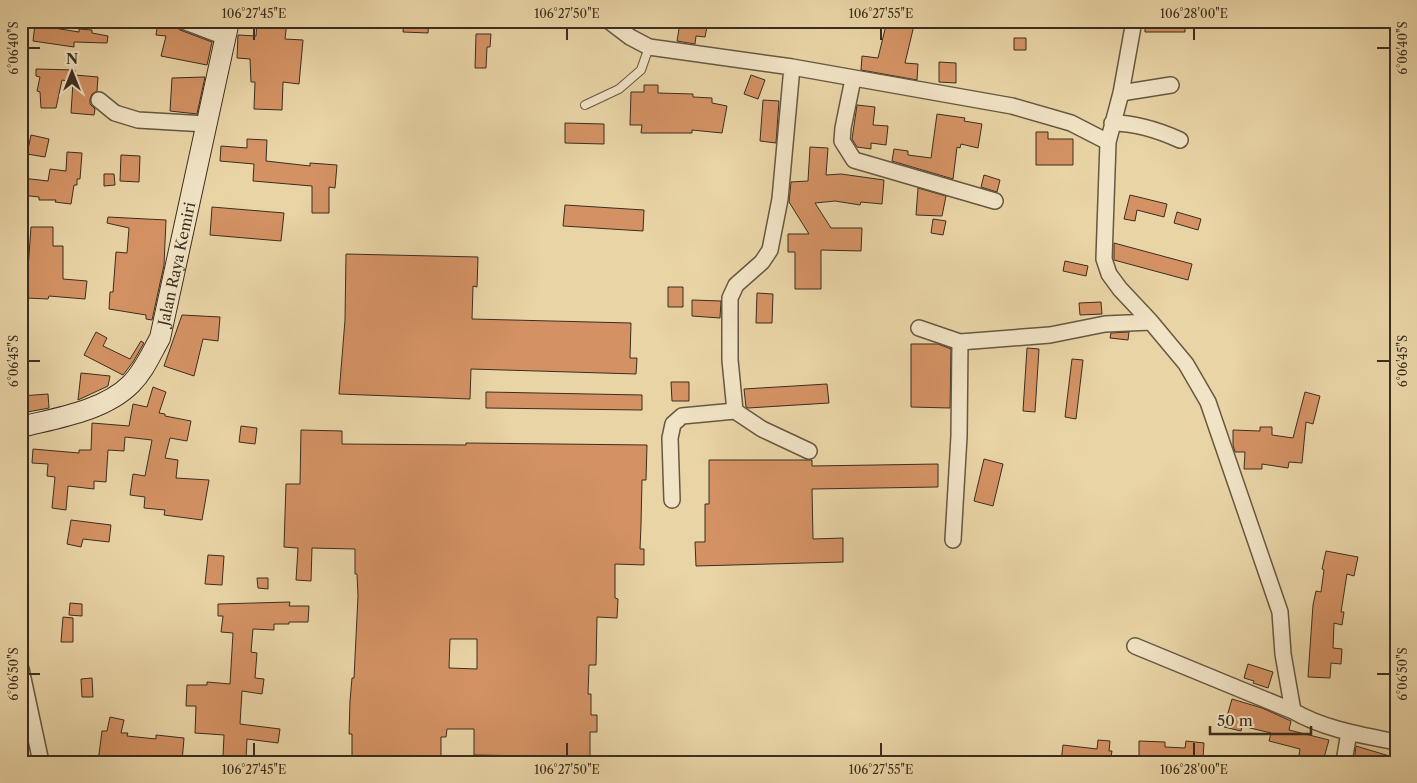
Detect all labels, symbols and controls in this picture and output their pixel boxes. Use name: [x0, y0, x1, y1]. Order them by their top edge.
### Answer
text: 106°27'45"E: [222, 6, 286, 21]
text: 106°27'50"E: [534, 6, 600, 21]
text: 106°27'55"E: [849, 6, 913, 21]
text: 106°28'00"E: [1160, 6, 1228, 21]
text: 6°06'40"S: [6, 21, 21, 75]
text: 6°06'40"S: [1395, 21, 1410, 75]
north arrow: [48, 48, 98, 98]
text: N: [66, 50, 78, 68]
street label: Jalan Raya Kemiri: [153, 200, 199, 329]
text: 6°06'45"S: [6, 335, 21, 387]
text: 6°06'45"S: [1395, 335, 1410, 387]
text: 6°06'50"S: [6, 647, 21, 701]
text: 6°06'50"S: [1395, 647, 1410, 701]
scale bar: [1210, 703, 1311, 735]
text: 50 m: [1217, 711, 1253, 730]
text: 106°27'45"E: [222, 762, 286, 777]
text: 106°27'50"E: [534, 762, 600, 777]
text: 106°27'55"E: [849, 762, 913, 777]
text: 106°28'00"E: [1160, 762, 1228, 777]

